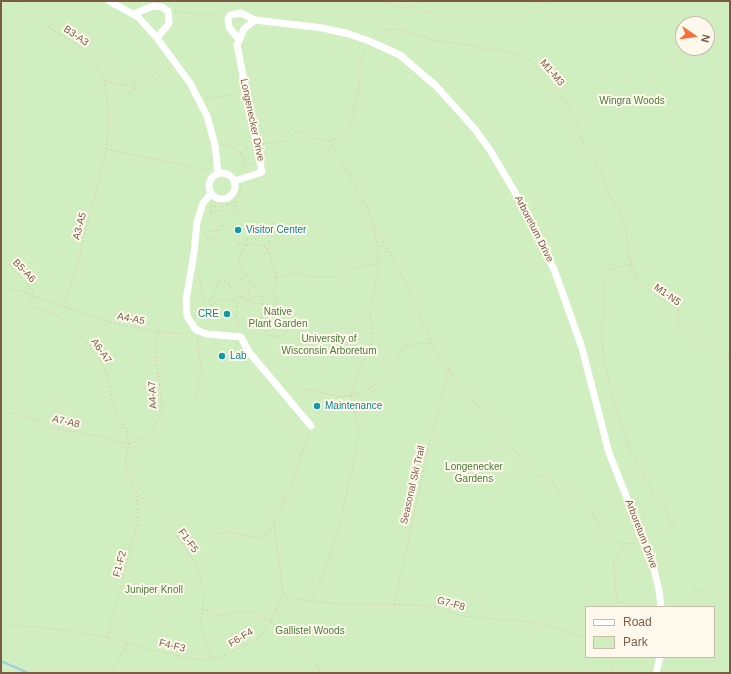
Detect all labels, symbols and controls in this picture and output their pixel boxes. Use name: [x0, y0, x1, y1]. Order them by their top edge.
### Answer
north arrow: [675, 16, 715, 56]
street label: B3-A3: [61, 23, 91, 49]
text: N: [699, 33, 712, 44]
street label: M1-M3: [537, 57, 567, 89]
street label: Longenecker Drive: [237, 78, 267, 162]
park label: Wingra Woods: [599, 95, 665, 107]
street label: Arboretum Drive: [512, 194, 556, 264]
street label: A3-A5: [71, 211, 89, 241]
place label: Visitor Center: [246, 224, 306, 236]
marker: Visitor Center: [233, 225, 243, 235]
street label: B5-A6: [10, 257, 38, 285]
street label: M1-N5: [651, 281, 683, 309]
park label: Native Plant Garden: [249, 306, 307, 330]
place label: CRE: [198, 308, 219, 320]
marker: CRE: [222, 309, 232, 319]
street label: A4-A5: [116, 310, 146, 328]
park label: University of Wisconsin Arboretum: [281, 333, 377, 356]
street label: A6-A7: [88, 336, 114, 366]
place label: Lab: [230, 350, 247, 362]
marker: Lab: [217, 351, 227, 361]
street label: A4-A7: [146, 381, 160, 409]
place label: Maintenance: [325, 400, 382, 412]
marker: Maintenance: [312, 401, 322, 411]
street label: A7-A8: [51, 413, 81, 431]
street label: Seasonal Ski Trail: [398, 445, 428, 525]
park label: Longenecker Gardens: [445, 461, 503, 484]
street label: Arboretum Drive: [622, 498, 660, 570]
street label: F1-F5: [175, 527, 201, 555]
street label: F1-F2: [111, 550, 129, 578]
park label: Juniper Knoll: [125, 584, 183, 596]
street label: G7-F8: [436, 595, 466, 613]
legend: [585, 606, 715, 658]
text: Road: [623, 615, 652, 629]
park label: Gallistel Woods: [275, 625, 345, 637]
street label: F6-F4: [226, 626, 256, 650]
text: Park: [623, 635, 648, 649]
street label: F4-F3: [158, 637, 186, 655]

